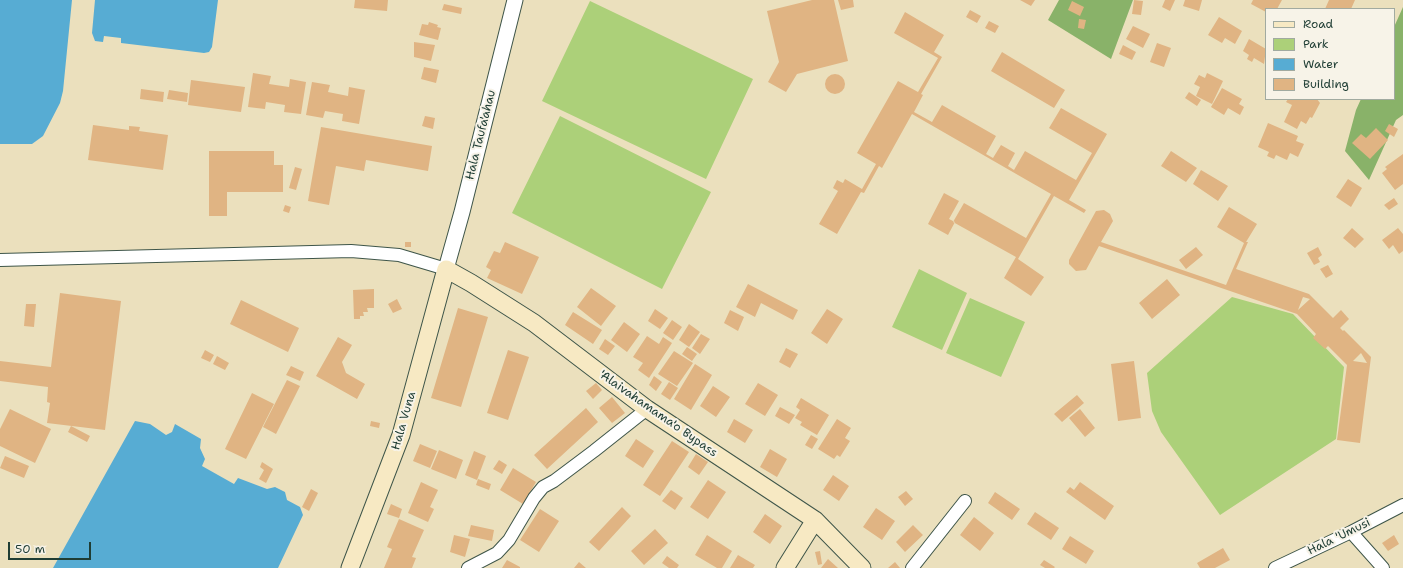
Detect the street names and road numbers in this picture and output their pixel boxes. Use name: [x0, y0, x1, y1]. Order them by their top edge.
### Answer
street label: Hala Taufa'ahau: [463, 88, 499, 182]
street label: 'Alaivahamama'o Bypass: [596, 368, 720, 460]
street label: Hala Vuna: [389, 390, 419, 452]
street label: Hala 'Umusi: [1305, 516, 1373, 558]

